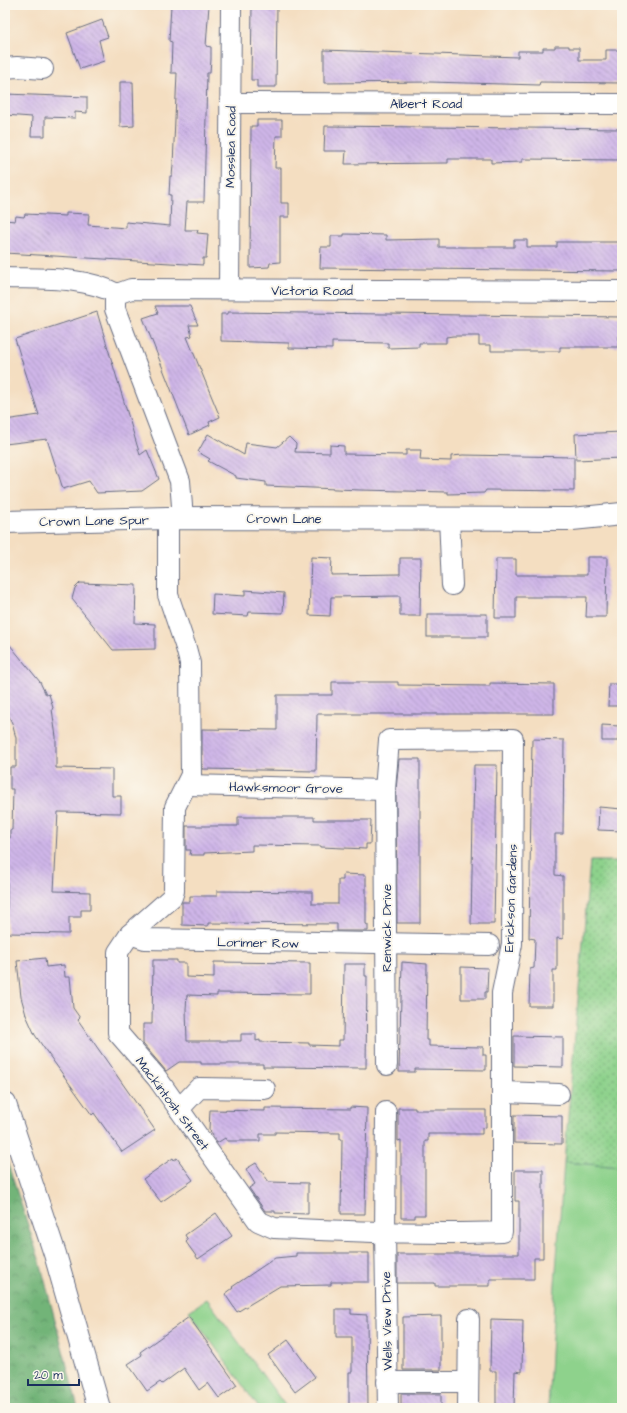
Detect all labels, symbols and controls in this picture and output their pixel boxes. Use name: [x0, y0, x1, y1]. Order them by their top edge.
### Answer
street label: Albert Road: [390, 95, 462, 113]
street label: Mosslea Road: [221, 106, 241, 188]
street label: Victoria Road: [271, 282, 353, 300]
street label: Crown Lane: [246, 510, 322, 528]
street label: Crown Lane Spur: [39, 511, 149, 531]
street label: Hawksmoor Grove: [229, 778, 343, 798]
street label: Erickson Gardens: [500, 843, 522, 952]
street label: Renwick Drive: [378, 884, 396, 972]
street label: Lorimer Row: [217, 933, 299, 953]
street label: Mackintosh Street: [131, 1053, 214, 1155]
street label: Wells View Drive: [377, 1271, 397, 1371]
scale bar: [28, 1361, 79, 1387]
text: 20 m: [34, 1367, 63, 1384]

